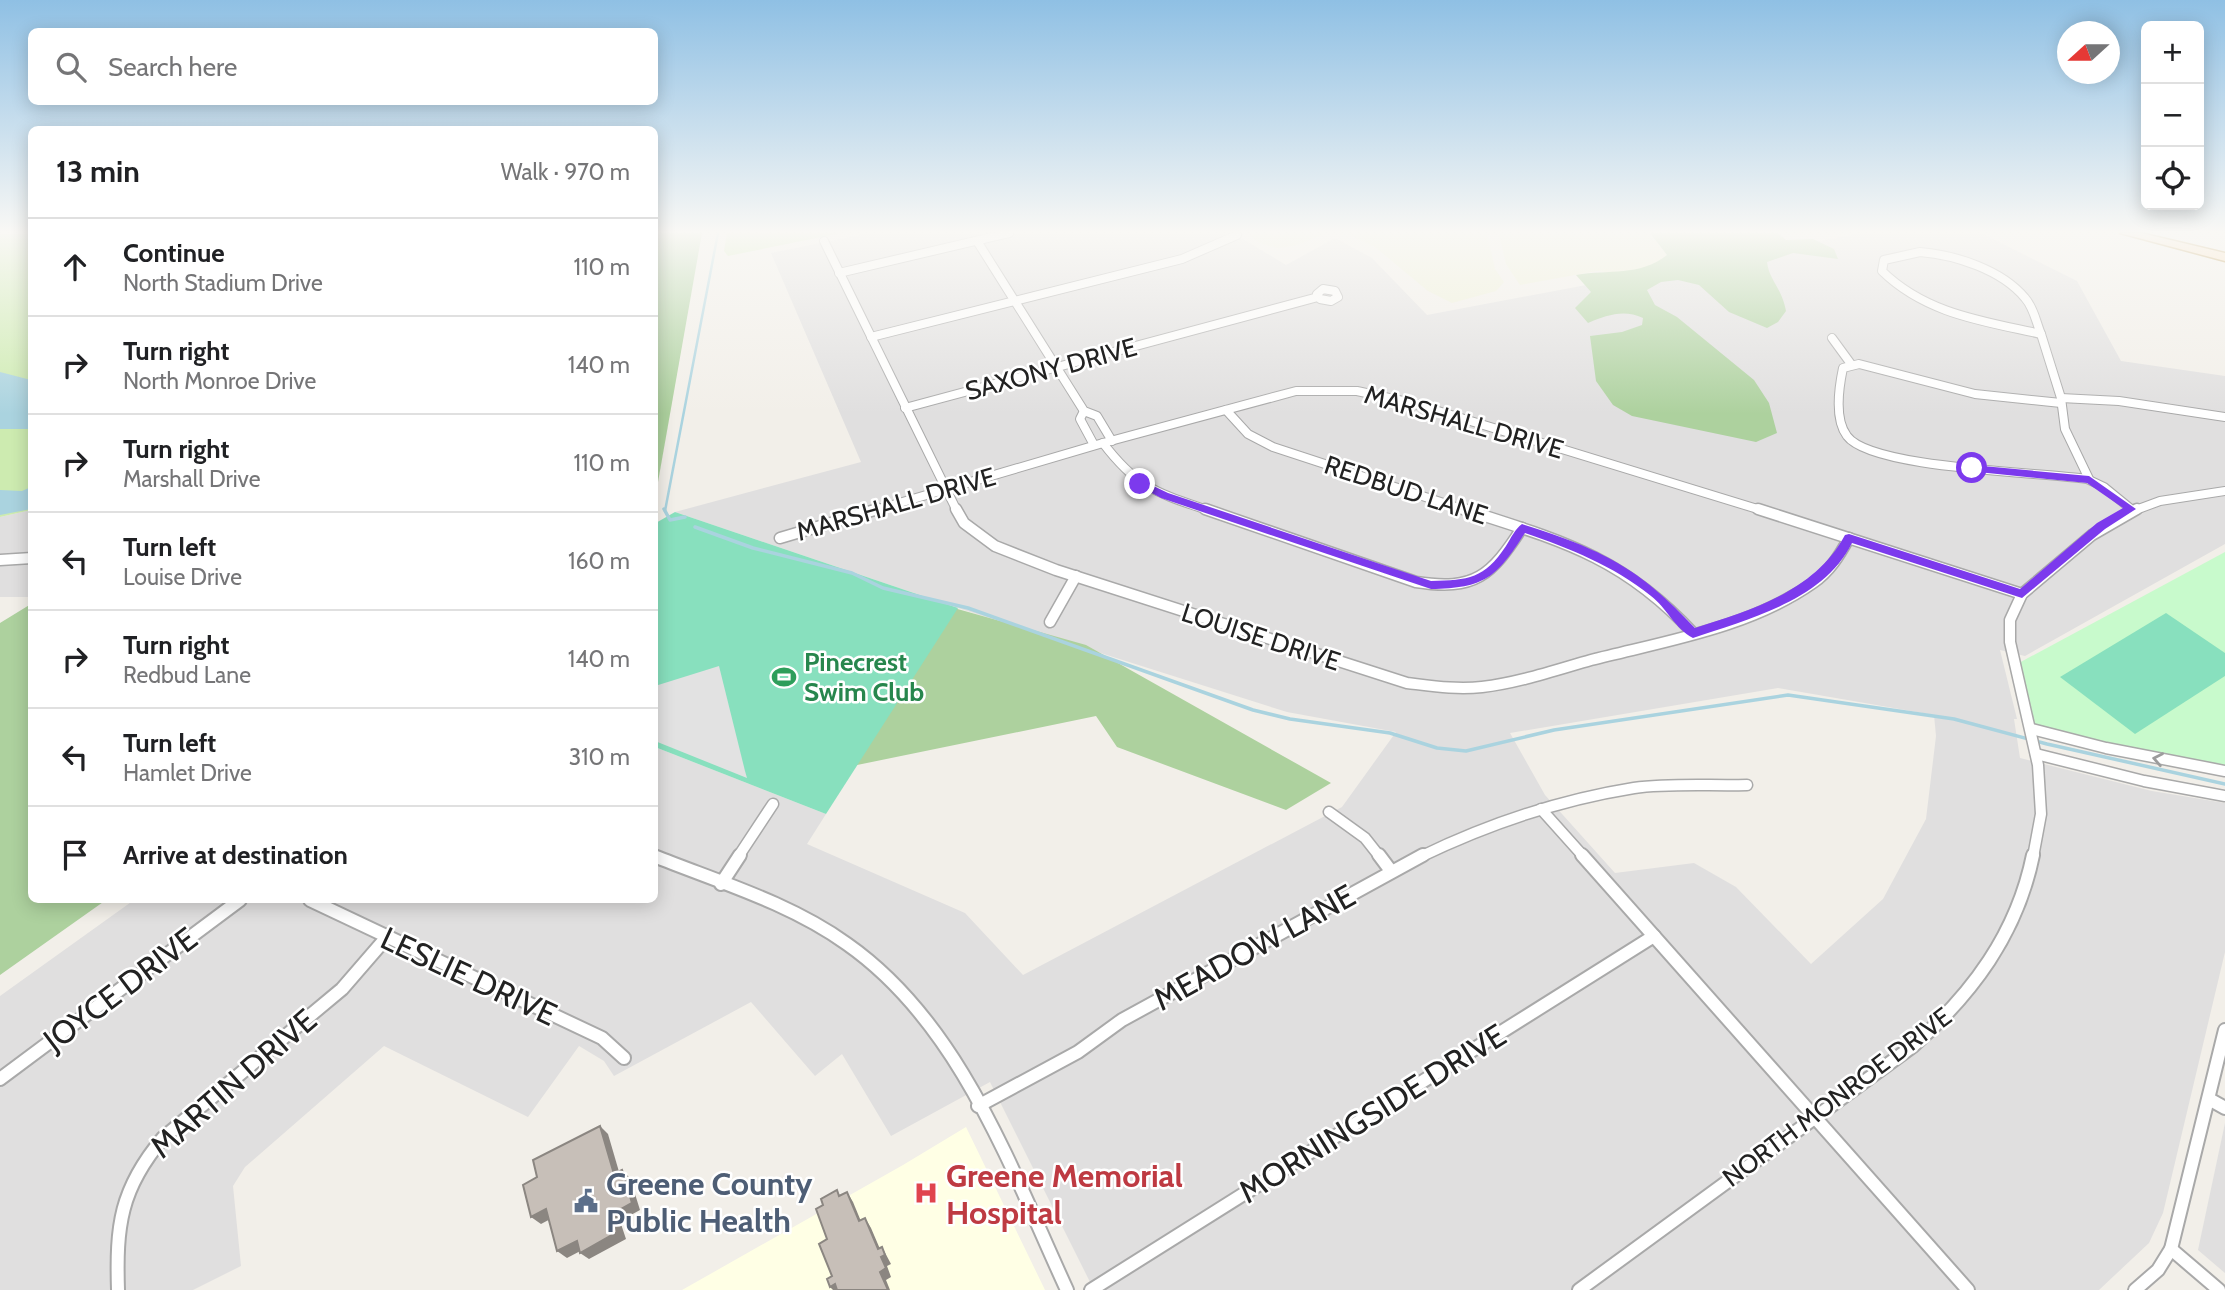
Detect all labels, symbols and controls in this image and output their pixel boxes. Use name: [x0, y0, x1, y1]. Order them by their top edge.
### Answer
north arrow: [2057, 21, 2120, 84]
map controls: [2141, 21, 2204, 210]
button: +: [2141, 21, 2204, 84]
search box: [28, 28, 658, 105]
icon: search: [52, 48, 90, 86]
text: Search here: [108, 51, 237, 83]
button: −: [2141, 84, 2204, 147]
button: locate: [2141, 147, 2204, 210]
text: 13 min: [56, 153, 140, 190]
text: Walk · 970 m: [501, 158, 630, 186]
text: Continue: [123, 237, 225, 269]
icon: ahead: [56, 248, 94, 286]
text: 110 m: [574, 253, 630, 281]
text: North Stadium Drive: [123, 269, 323, 297]
street label: SAXONY DRIVE: [962, 331, 1140, 407]
text: Turn right: [123, 335, 229, 367]
icon: right: [56, 346, 94, 384]
text: 140 m: [568, 351, 630, 379]
text: North Monroe Drive: [123, 367, 316, 395]
street label: MARSHALL DRIVE: [1361, 378, 1567, 466]
text: Turn right: [123, 433, 229, 465]
icon: right: [56, 444, 94, 482]
text: 110 m: [574, 449, 630, 477]
street label: REDBUD LANE: [1320, 449, 1492, 531]
route start: [1956, 452, 1987, 483]
street label: MARSHALL DRIVE: [793, 460, 999, 548]
text: Marshall Drive: [123, 465, 261, 493]
route end: [1124, 468, 1155, 499]
text: Turn left: [123, 531, 216, 563]
icon: left: [56, 542, 94, 580]
text: 160 m: [568, 547, 630, 575]
text: Louise Drive: [123, 563, 242, 591]
street label: LOUISE DRIVE: [1178, 596, 1344, 678]
text: Turn right: [123, 629, 229, 661]
icon: right: [56, 640, 94, 678]
text: 140 m: [568, 645, 630, 673]
place label: Pinecrest Swim Club: [804, 646, 924, 708]
text: Redbud Lane: [123, 661, 251, 689]
sports icon: Pinecrest Swim Club: [770, 663, 798, 691]
text: Turn left: [123, 727, 216, 759]
icon: left: [56, 738, 94, 776]
text: 310 m: [569, 743, 630, 771]
one-way arrow: [2152, 753, 2164, 768]
text: Hamlet Drive: [123, 759, 252, 787]
icon: arrive: [56, 836, 94, 874]
text: Arrive at destination: [123, 839, 348, 871]
street label: MEADOW LANE: [1146, 876, 1362, 1018]
street label: LESLIE DRIVE: [375, 918, 563, 1034]
street label: JOYCE DRIVE: [35, 919, 204, 1060]
street label: MARTIN DRIVE: [142, 1000, 324, 1166]
street label: NORTH MONROE DRIVE: [1716, 1000, 1958, 1194]
street label: MORNINGSIDE DRIVE: [1231, 1015, 1513, 1211]
place label: Greene Memorial Hospital: [946, 1156, 1183, 1232]
place label: Greene County Public Health: [606, 1164, 813, 1240]
hospital icon: Greene Memorial Hospital: [912, 1179, 940, 1207]
public building icon: Greene County Public Health: [572, 1187, 600, 1215]

